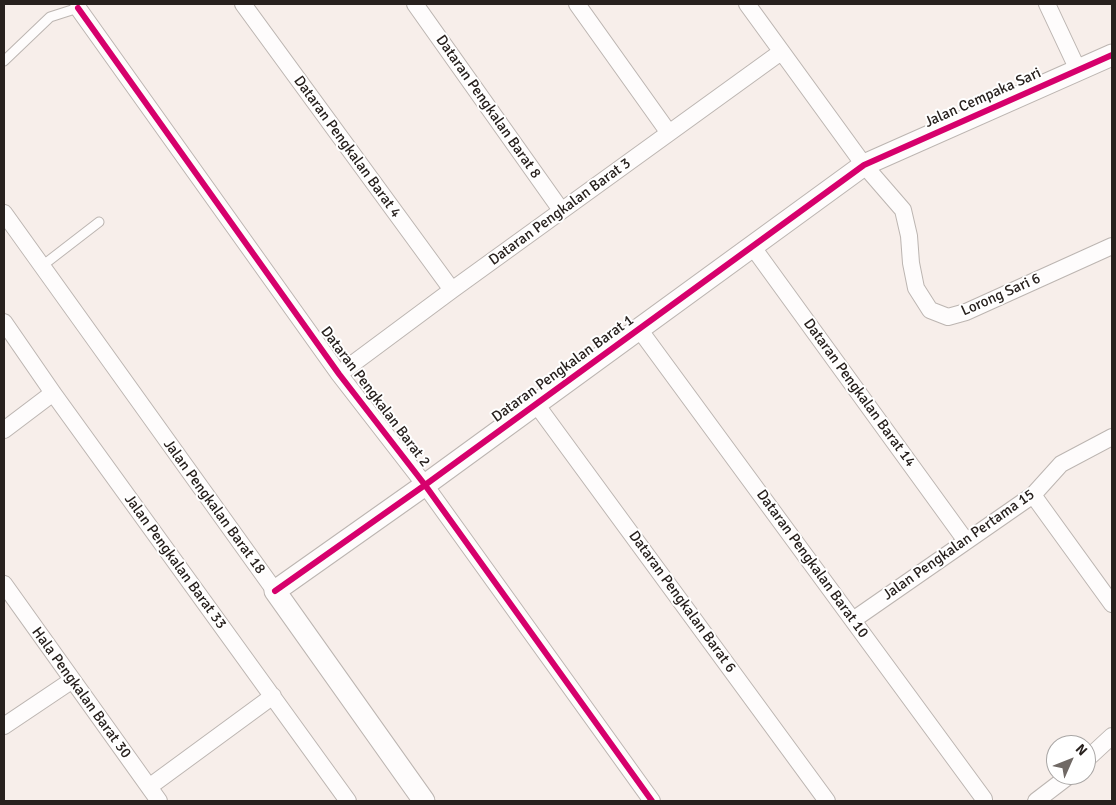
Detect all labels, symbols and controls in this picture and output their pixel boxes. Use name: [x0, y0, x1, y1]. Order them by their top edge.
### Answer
street label: Dataran Pengkalan Barat 8: [432, 32, 544, 182]
street label: Jalan Cempaka Sari: [922, 64, 1044, 132]
street label: Dataran Pengkalan Barat 4: [289, 73, 405, 221]
street label: Dataran Pengkalan Barat 3: [486, 154, 634, 270]
street label: Lorong Sari 6: [959, 270, 1043, 320]
street label: Dataran Pengkalan Barat 1: [489, 311, 637, 427]
street label: Dataran Pengkalan Barat 14: [799, 315, 919, 471]
street label: Dataran Pengkalan Barat 2: [316, 323, 434, 471]
street label: Jalan Pengkalan Barat 18: [159, 436, 269, 578]
street label: Dataran Pengkalan Barat 10: [752, 486, 872, 642]
street label: Jalan Pengkalan Pertama 15: [880, 486, 1038, 604]
street label: Jalan Pengkalan Barat 33: [120, 491, 230, 633]
street label: Dataran Pengkalan Barat 6: [624, 528, 740, 676]
street label: Hala Pengkalan Barat 30: [27, 624, 135, 762]
north arrow: [1046, 735, 1096, 785]
text: N: [1072, 741, 1091, 759]

